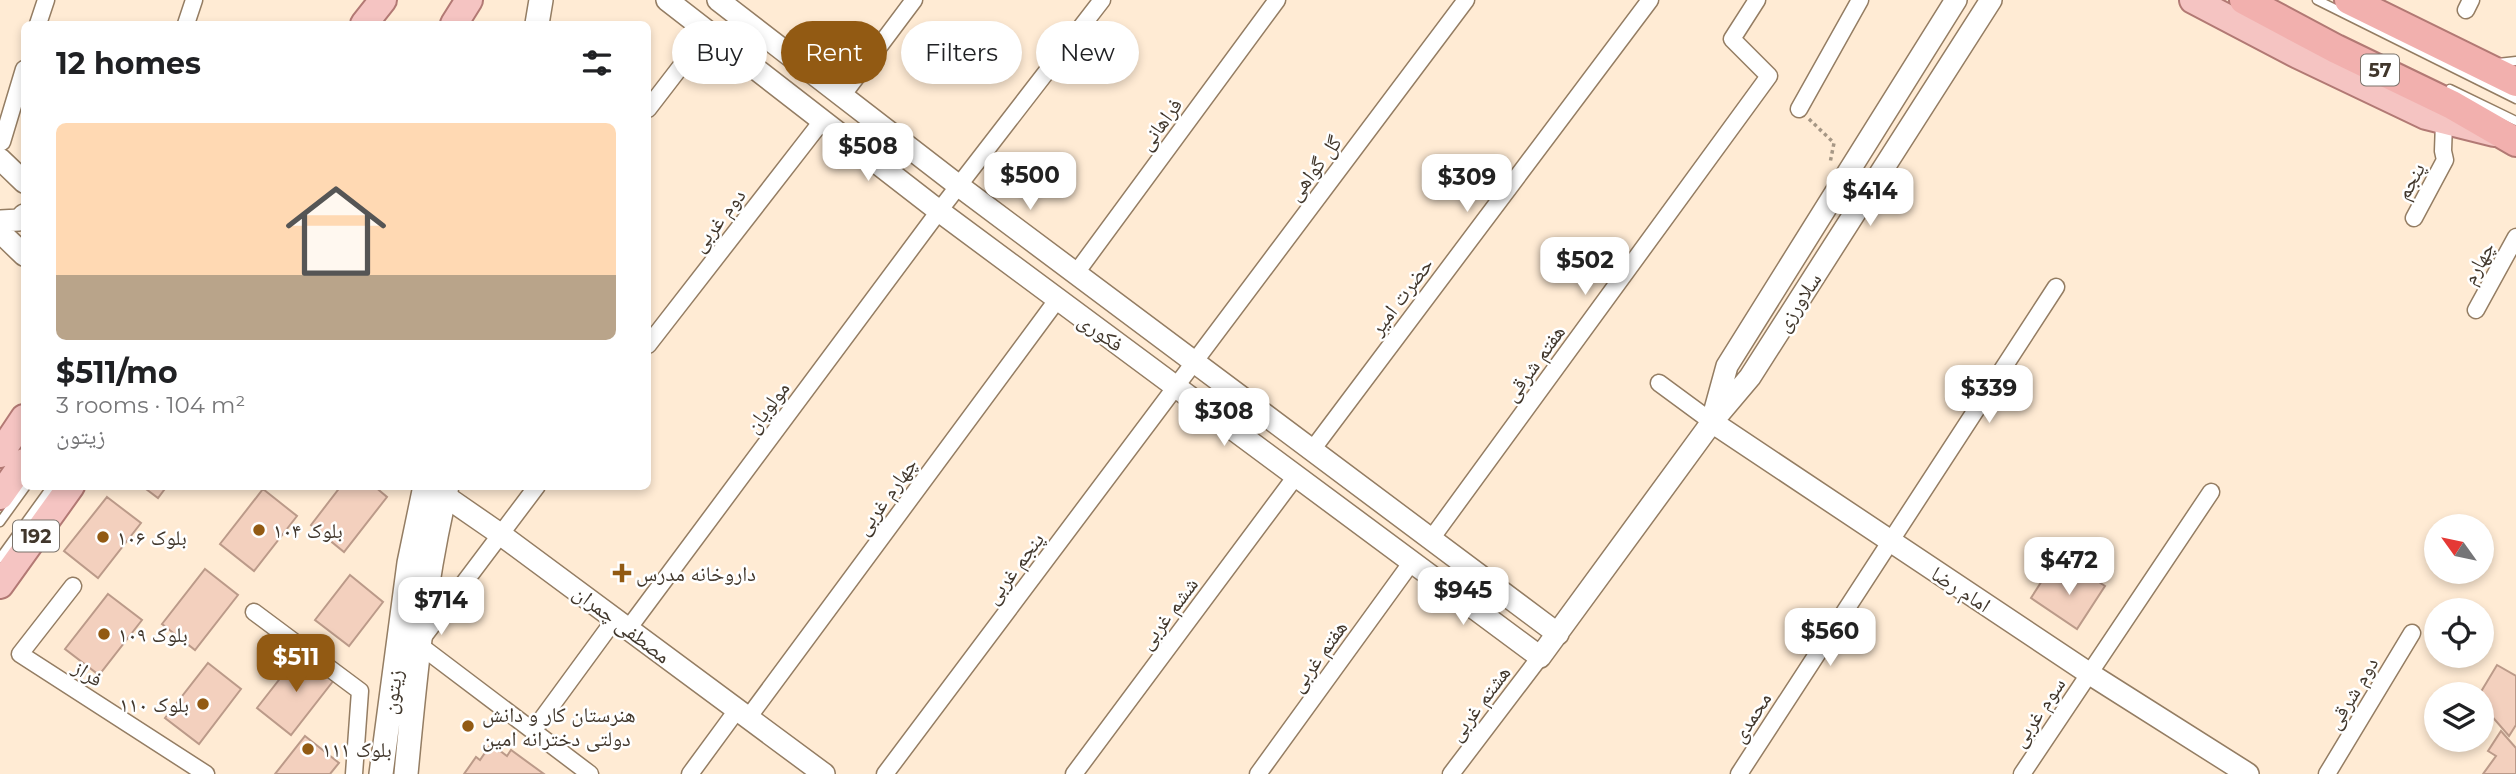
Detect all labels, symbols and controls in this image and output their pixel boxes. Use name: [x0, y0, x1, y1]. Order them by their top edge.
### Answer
chip: Buy: [672, 21, 767, 84]
chip: Rent: [781, 21, 887, 84]
chip: Filters: [901, 21, 1022, 84]
chip: New: [1036, 21, 1139, 84]
icon: filters: [578, 44, 616, 82]
text: 12 homes: [56, 45, 201, 82]
road number: 57: [2361, 54, 2399, 86]
street label: فراهانی: [1133, 93, 1188, 156]
pin: $508: [827, 124, 909, 183]
street label: گل گواهی: [1281, 130, 1348, 206]
text: $508: [838, 132, 898, 160]
pin: $500: [989, 152, 1071, 212]
pin: $309: [1426, 154, 1508, 214]
street label: پنجم: [2390, 158, 2432, 205]
text: $500: [1000, 161, 1060, 189]
text: $309: [1438, 163, 1496, 191]
icon: home: [273, 168, 399, 294]
pin: $414: [1829, 168, 1911, 228]
text: $414: [1842, 177, 1898, 205]
street label: دوم غربی: [685, 183, 752, 258]
street label: چهارم: [2456, 237, 2502, 290]
pin: $502: [1544, 238, 1626, 297]
text: $502: [1556, 246, 1614, 274]
street label: حضرت امیر: [1363, 252, 1438, 340]
street label: سلاورزی: [1770, 268, 1826, 336]
street label: فکوری: [1074, 307, 1128, 357]
street label: هفتم شرقی: [1498, 320, 1572, 407]
text: $511/mo: [56, 354, 178, 391]
pin: $339: [1948, 366, 2030, 425]
text: $339: [1961, 374, 2017, 402]
street label: مولویان: [739, 376, 795, 438]
pin: $308: [1183, 388, 1265, 448]
text: 3 rooms · 104 m²: [56, 391, 245, 419]
text: $308: [1194, 397, 1254, 425]
text: زیتون: [56, 422, 105, 450]
street label: چهارم غربی: [849, 452, 924, 541]
north arrow: [2424, 514, 2494, 584]
map controls: [2424, 514, 2494, 752]
place label: بلوک ۱۰۴: [273, 518, 343, 543]
road number: 192: [13, 520, 59, 552]
marker: بلوک ۱۰۴: [251, 522, 267, 538]
place label: بلوک ۱۰۶: [117, 525, 187, 550]
street label: پنجم غربی: [979, 527, 1051, 610]
marker: بلوک ۱۰۶: [95, 529, 111, 545]
pin: $472: [2028, 538, 2110, 597]
text: $472: [2040, 546, 2098, 574]
place label: داروخانه مدرس: [636, 561, 756, 587]
street label: امام رضا: [1926, 561, 1995, 619]
marker: داروخانه مدرس: [614, 565, 630, 581]
pin: $945: [1422, 568, 1504, 627]
street label: ششم غربی: [1133, 572, 1205, 655]
text: $945: [1434, 576, 1492, 604]
pin: $714: [400, 578, 482, 637]
street label: مصطفی چمران: [568, 579, 675, 669]
text: $714: [414, 586, 468, 614]
button: locate: [2424, 598, 2494, 668]
pin: $560: [1789, 608, 1871, 668]
street label: هفتم غربی: [1284, 615, 1354, 698]
text: $560: [1801, 617, 1859, 645]
place label: بلوک ۱۰۹: [118, 622, 188, 647]
marker: بلوک ۱۰۹: [96, 626, 112, 642]
pin: $511: [255, 634, 337, 694]
text: $511: [273, 643, 319, 671]
street label: دوم شرقی: [2321, 652, 2385, 735]
street label: فراز: [68, 654, 108, 692]
street label: هشتم غربی: [1443, 660, 1517, 747]
street label: زیتون: [376, 668, 408, 716]
street label: سوم غربی: [2006, 672, 2072, 753]
button: layers: [2424, 682, 2494, 752]
street label: محمدی: [1725, 687, 1777, 747]
place label: بلوک ۱۱۰: [119, 692, 189, 717]
marker: بلوک ۱۱۰: [195, 696, 211, 712]
place label: هنرستان کار و دانش دولتی دخترانه امین: [482, 702, 636, 752]
marker: هنرستان کار و دانش دولتی دخترانه امین: [460, 718, 476, 734]
place label: بلوک ۱۱۱: [322, 737, 392, 762]
marker: بلوک ۱۱۱: [300, 741, 316, 757]

